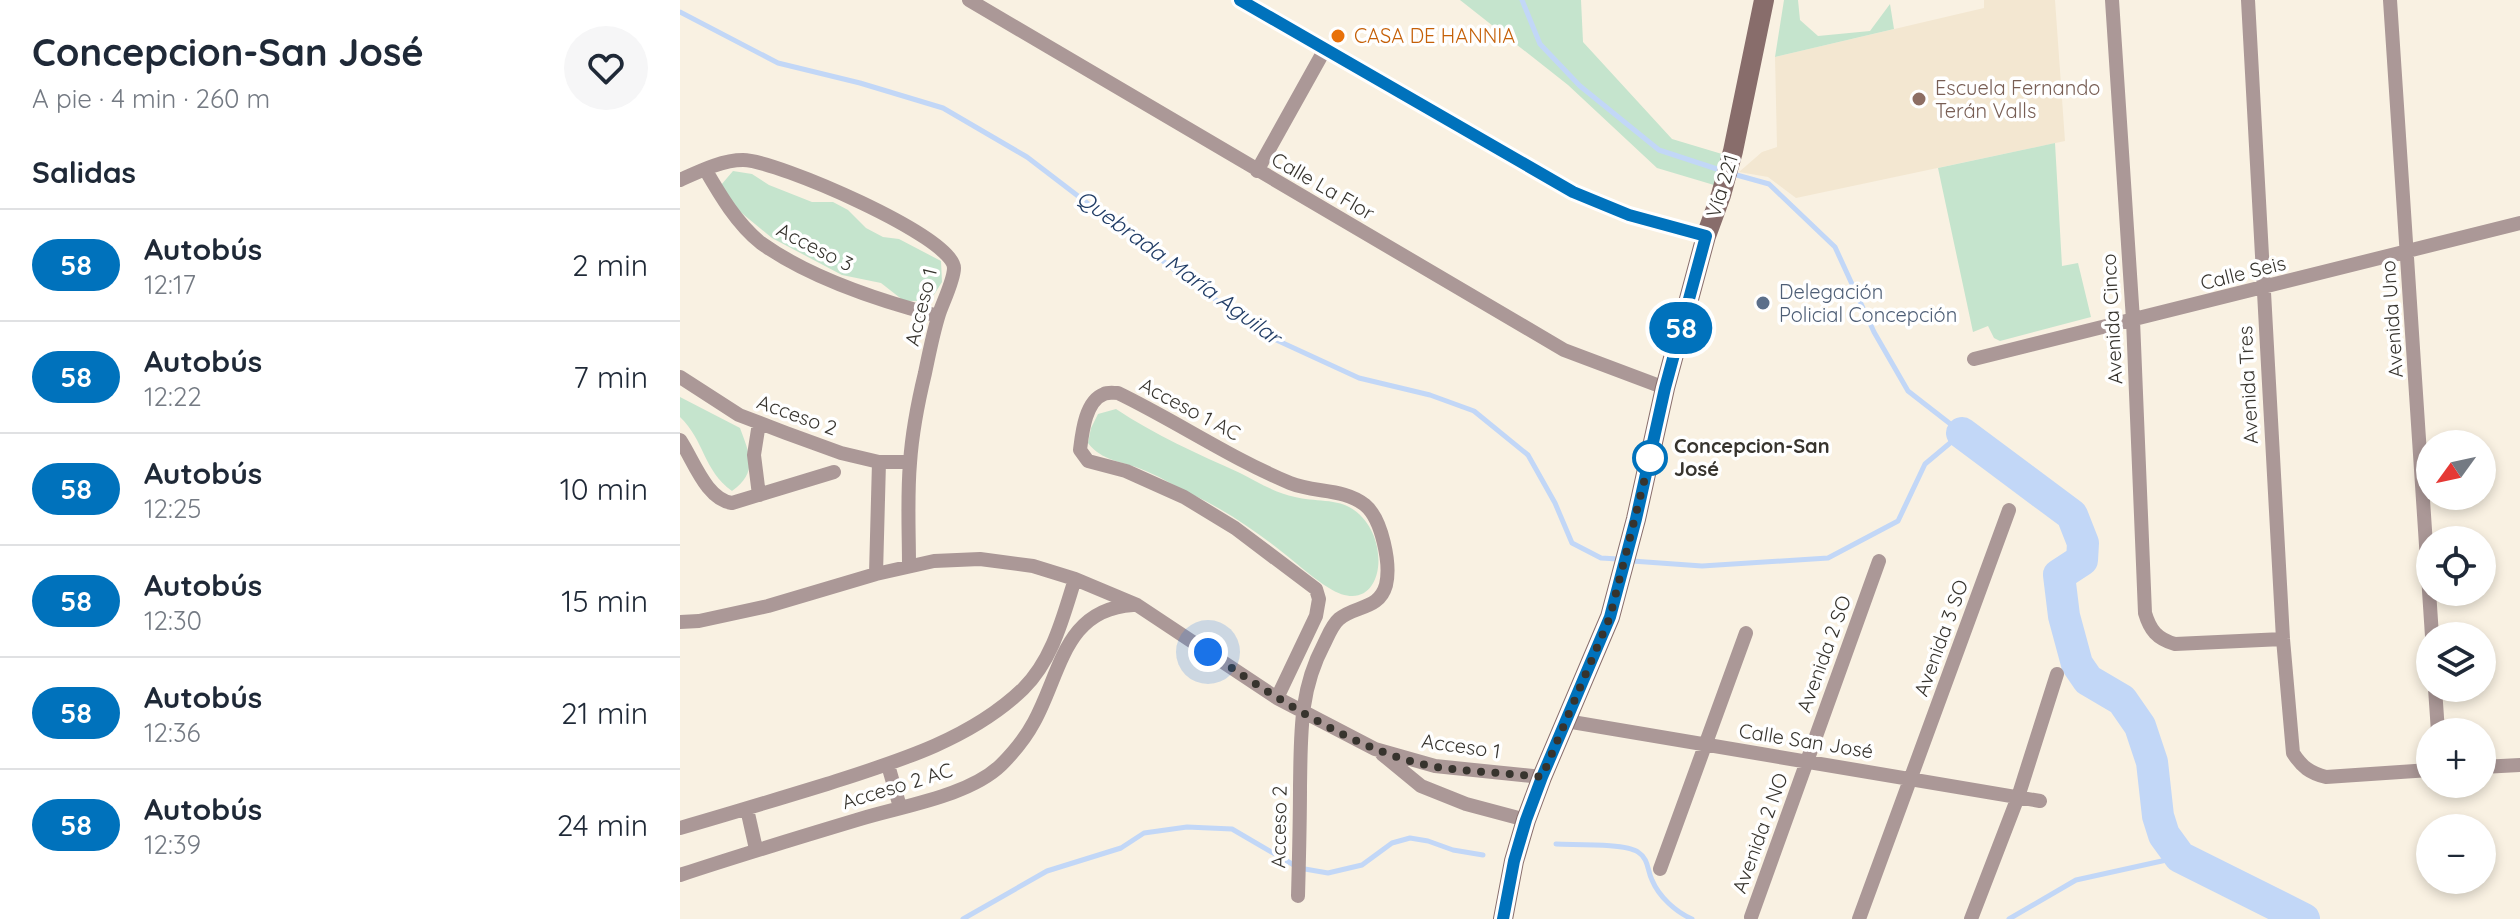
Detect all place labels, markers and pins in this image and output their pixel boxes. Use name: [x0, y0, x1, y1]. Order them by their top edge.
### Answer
place label: CASA DE HANNIA: [1354, 23, 1515, 48]
marker: CASA DE HANNIA: [1329, 27, 1347, 45]
place label: Escuela Fernando Terán Valls: [1935, 75, 2100, 123]
marker: Escuela Fernando Terán Valls: [1910, 90, 1928, 108]
place label: Delegación Policial Concepción: [1779, 279, 1957, 327]
marker: Delegación Policial Concepción: [1754, 294, 1772, 312]
place label: Concepcion-San José: [1674, 433, 1830, 481]
marker: Concepcion-San José: [1633, 441, 1667, 475]

